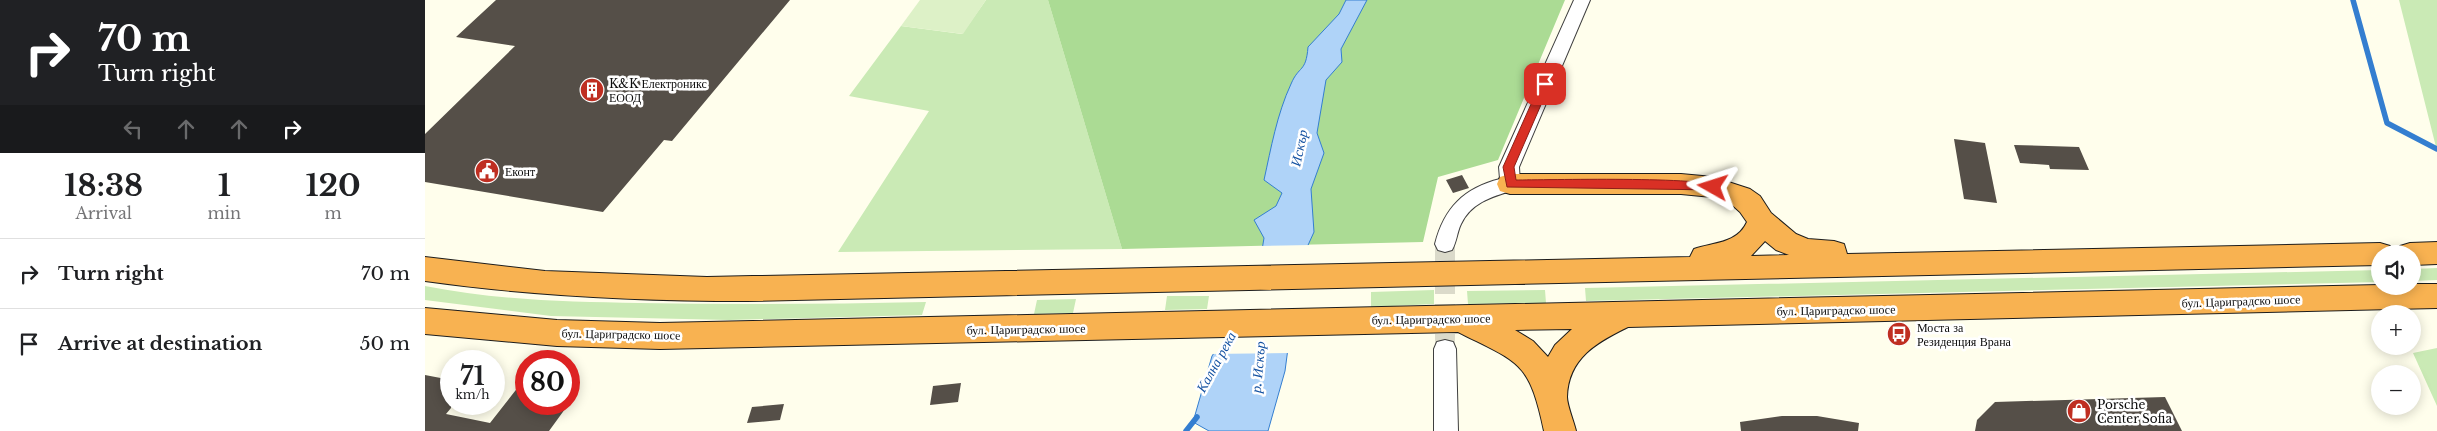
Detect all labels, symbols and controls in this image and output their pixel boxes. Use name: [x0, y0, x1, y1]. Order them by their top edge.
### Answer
text: 70 m: [98, 17, 191, 60]
icon: right: [15, 20, 80, 85]
text: Turn right: [98, 60, 216, 87]
pin: [1524, 63, 1566, 105]
icon: arrive: [1531, 70, 1559, 98]
place label: K&K Електроникс ЕООД: [609, 76, 707, 105]
building icon: K&K Електроникс ЕООД: [579, 77, 605, 103]
icon: left: [119, 115, 147, 143]
icon: ahead: [172, 115, 200, 143]
icon: ahead: [225, 115, 253, 143]
icon: right: [278, 115, 306, 143]
water label: Искър: [1286, 128, 1312, 169]
public building icon: Еконт: [474, 158, 500, 184]
position arrow: [1686, 160, 1738, 212]
place label: Еконт: [505, 164, 536, 179]
text: 18:38: [64, 167, 143, 204]
text: 1: [218, 167, 231, 204]
text: 120: [305, 167, 361, 204]
text: Arrival: [75, 203, 132, 223]
text: min: [207, 203, 241, 223]
text: m: [324, 203, 342, 223]
map controls: [2371, 245, 2421, 415]
button: sound: [2371, 245, 2421, 295]
icon: right: [15, 260, 43, 288]
text: Turn right: [58, 262, 164, 285]
text: 70 m: [361, 262, 410, 285]
street label: бул. Цариградско шосе: [2181, 291, 2301, 311]
street label: бул. Цариградско шосе: [1776, 301, 1896, 319]
button: +: [2371, 305, 2421, 355]
street label: бул. Цариградско шосе: [1371, 310, 1491, 328]
street label: бул. Цариградско шосе: [966, 320, 1086, 338]
place label: Моста за Резиденция Врана: [1917, 320, 2012, 349]
bus stop icon: Моста за Резиденция Врана: [1886, 321, 1912, 347]
street label: бул. Цариградско шосе: [561, 325, 681, 343]
water label: Кална река: [1191, 329, 1240, 396]
icon: arrive: [15, 330, 43, 358]
text: Arrive at destination: [58, 332, 262, 355]
text: 50 m: [360, 332, 410, 355]
water label: р. Искър: [1247, 340, 1269, 395]
speed limit sign: 80: [515, 350, 580, 415]
text: 71: [460, 361, 485, 392]
button: −: [2371, 365, 2421, 415]
text: km/h: [455, 387, 490, 402]
place label: Porsche Center Sofia: [2097, 397, 2172, 426]
shop icon: Porsche Center Sofia: [2066, 398, 2092, 424]

